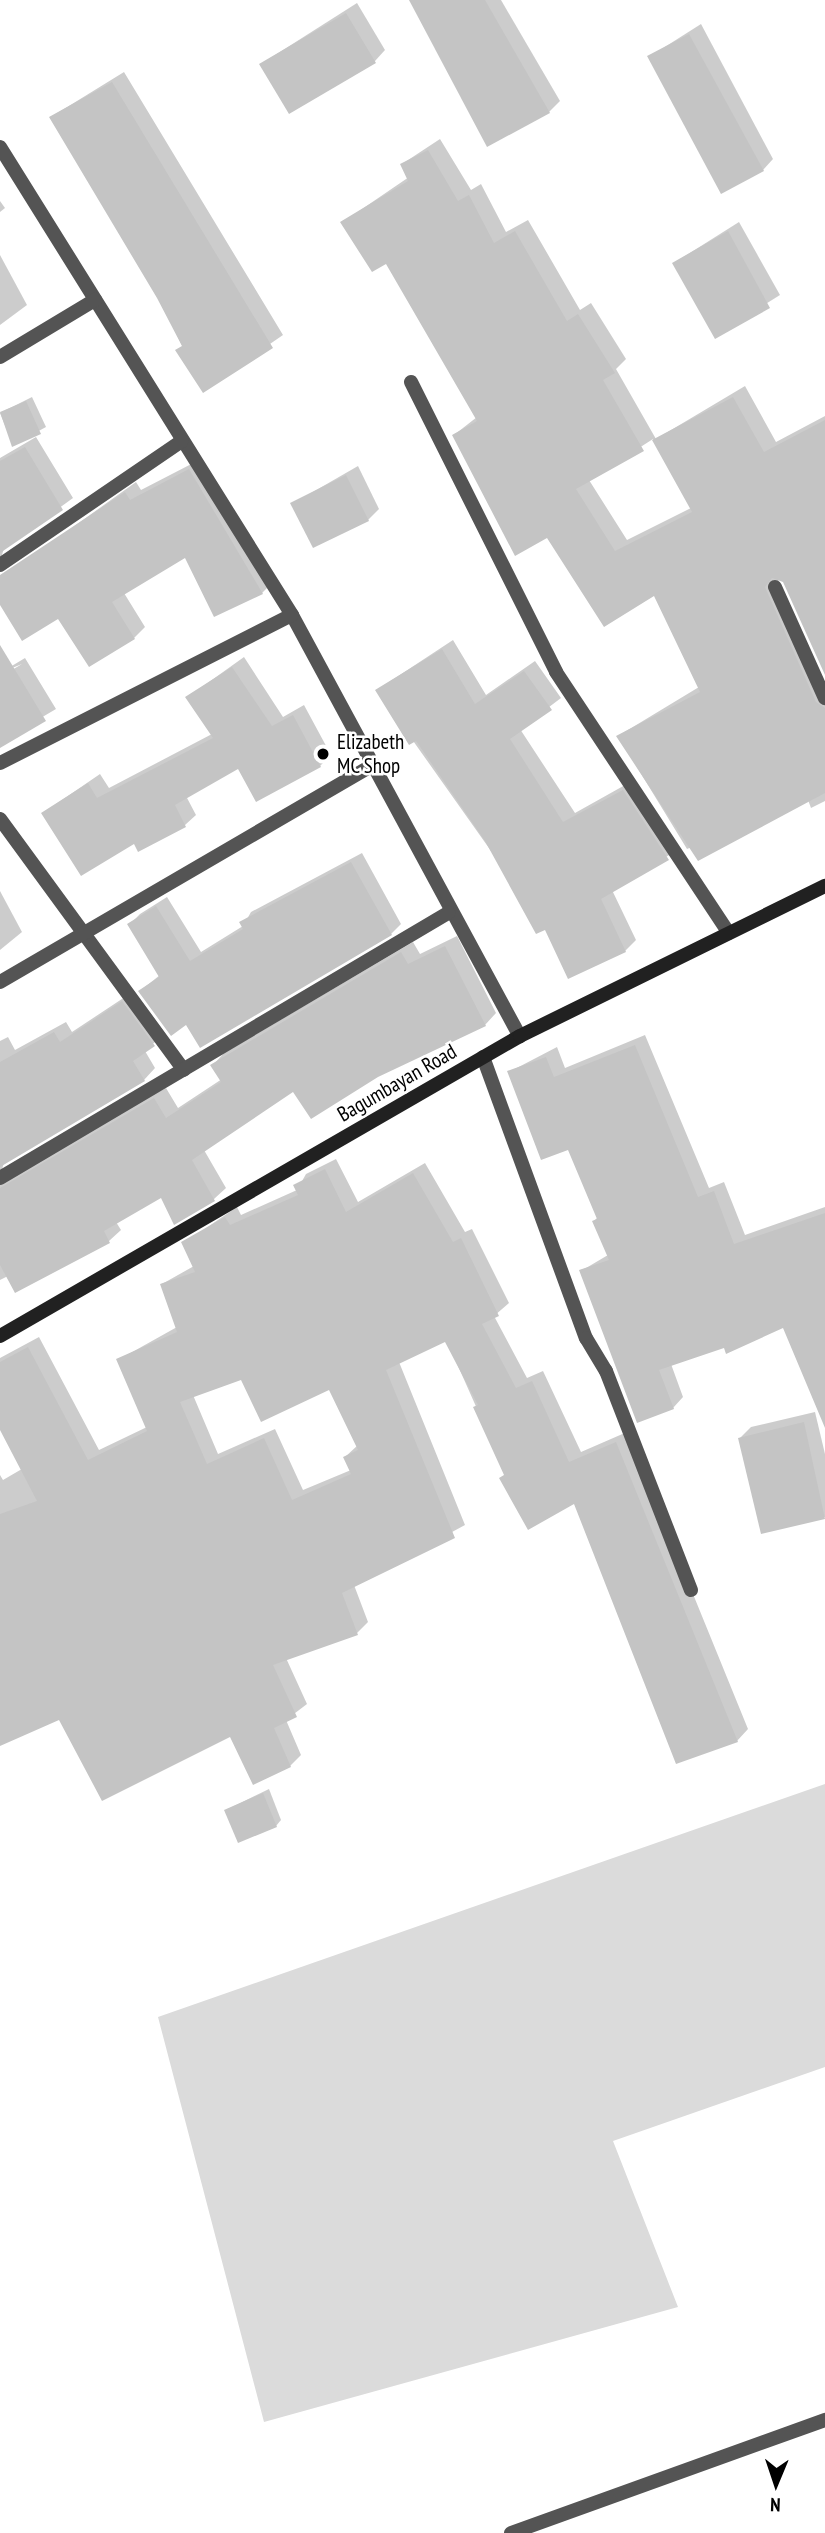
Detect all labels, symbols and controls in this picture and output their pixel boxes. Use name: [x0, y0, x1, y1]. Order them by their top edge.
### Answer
place label: Elizabeth MC Shop: [337, 729, 404, 779]
marker: Elizabeth MC Shop: [315, 746, 331, 762]
street label: Bagumbayan Road: [333, 1039, 461, 1127]
north arrow: [741, 2449, 811, 2519]
text: N: [770, 2493, 781, 2517]

